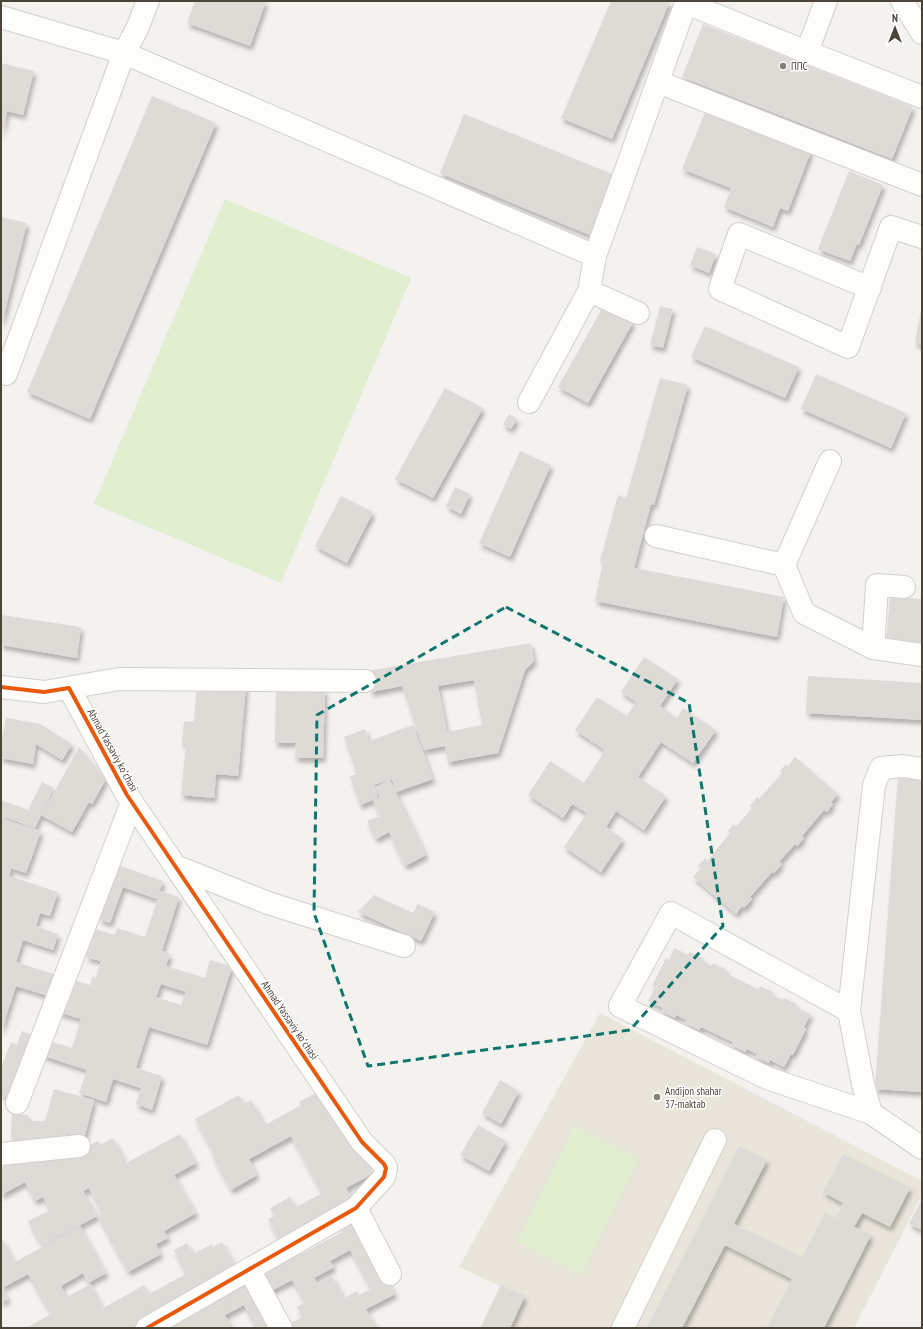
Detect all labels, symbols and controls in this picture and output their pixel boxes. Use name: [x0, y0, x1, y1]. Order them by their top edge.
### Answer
north arrow: [875, 8, 915, 48]
text: N: [892, 11, 898, 25]
place label: ППС: [791, 59, 808, 73]
marker: ППС: [778, 61, 788, 71]
street label: Ahmad Yassaviy koʻchasi: [84, 706, 142, 794]
street label: Ahmad Yassaviy koʻchasi: [258, 978, 322, 1062]
place label: Andijon shahar 37-maktab: [665, 1084, 722, 1111]
marker: Andijon shahar 37-maktab: [652, 1092, 662, 1102]

